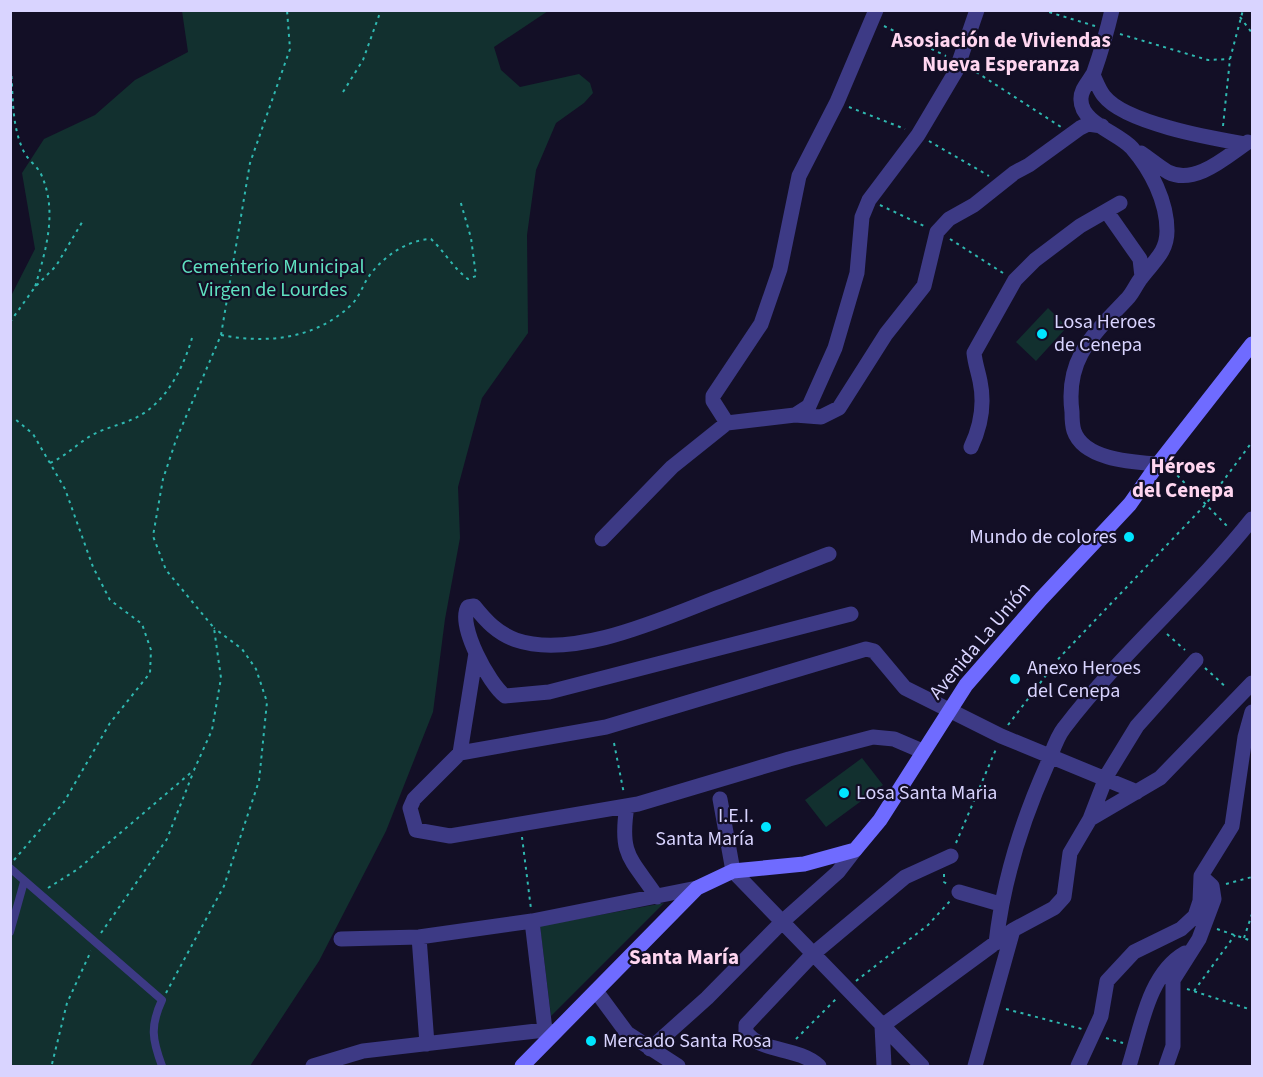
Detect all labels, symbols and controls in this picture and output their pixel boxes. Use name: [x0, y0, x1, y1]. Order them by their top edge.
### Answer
district label: Asosiación de Viviendas Nueva Esperanza: [890, 25, 1111, 79]
park label: Cementerio Municipal Virgen de Lourdes: [181, 253, 365, 304]
place label: Losa Heroes de Cenepa: [1054, 308, 1156, 359]
marker: Losa Heroes de Cenepa: [1035, 327, 1049, 341]
district label: Héroes del Cenepa: [1132, 451, 1234, 505]
place label: Mundo de colores: [969, 523, 1117, 551]
marker: Mundo de colores: [1122, 530, 1136, 544]
street label: Avenida La Unión: [923, 576, 1037, 706]
place label: Anexo Heroes del Cenepa: [1027, 654, 1141, 705]
marker: Anexo Heroes del Cenepa: [1008, 672, 1022, 686]
place label: Losa Santa Maria: [856, 779, 997, 807]
marker: Losa Santa Maria: [837, 786, 851, 800]
place label: I.E.I. Santa María: [655, 802, 754, 853]
marker: I.E.I. Santa María: [759, 820, 773, 834]
district label: Santa María: [629, 942, 739, 972]
place label: Mercado Santa Rosa: [603, 1027, 772, 1055]
marker: Mercado Santa Rosa: [584, 1034, 598, 1048]

